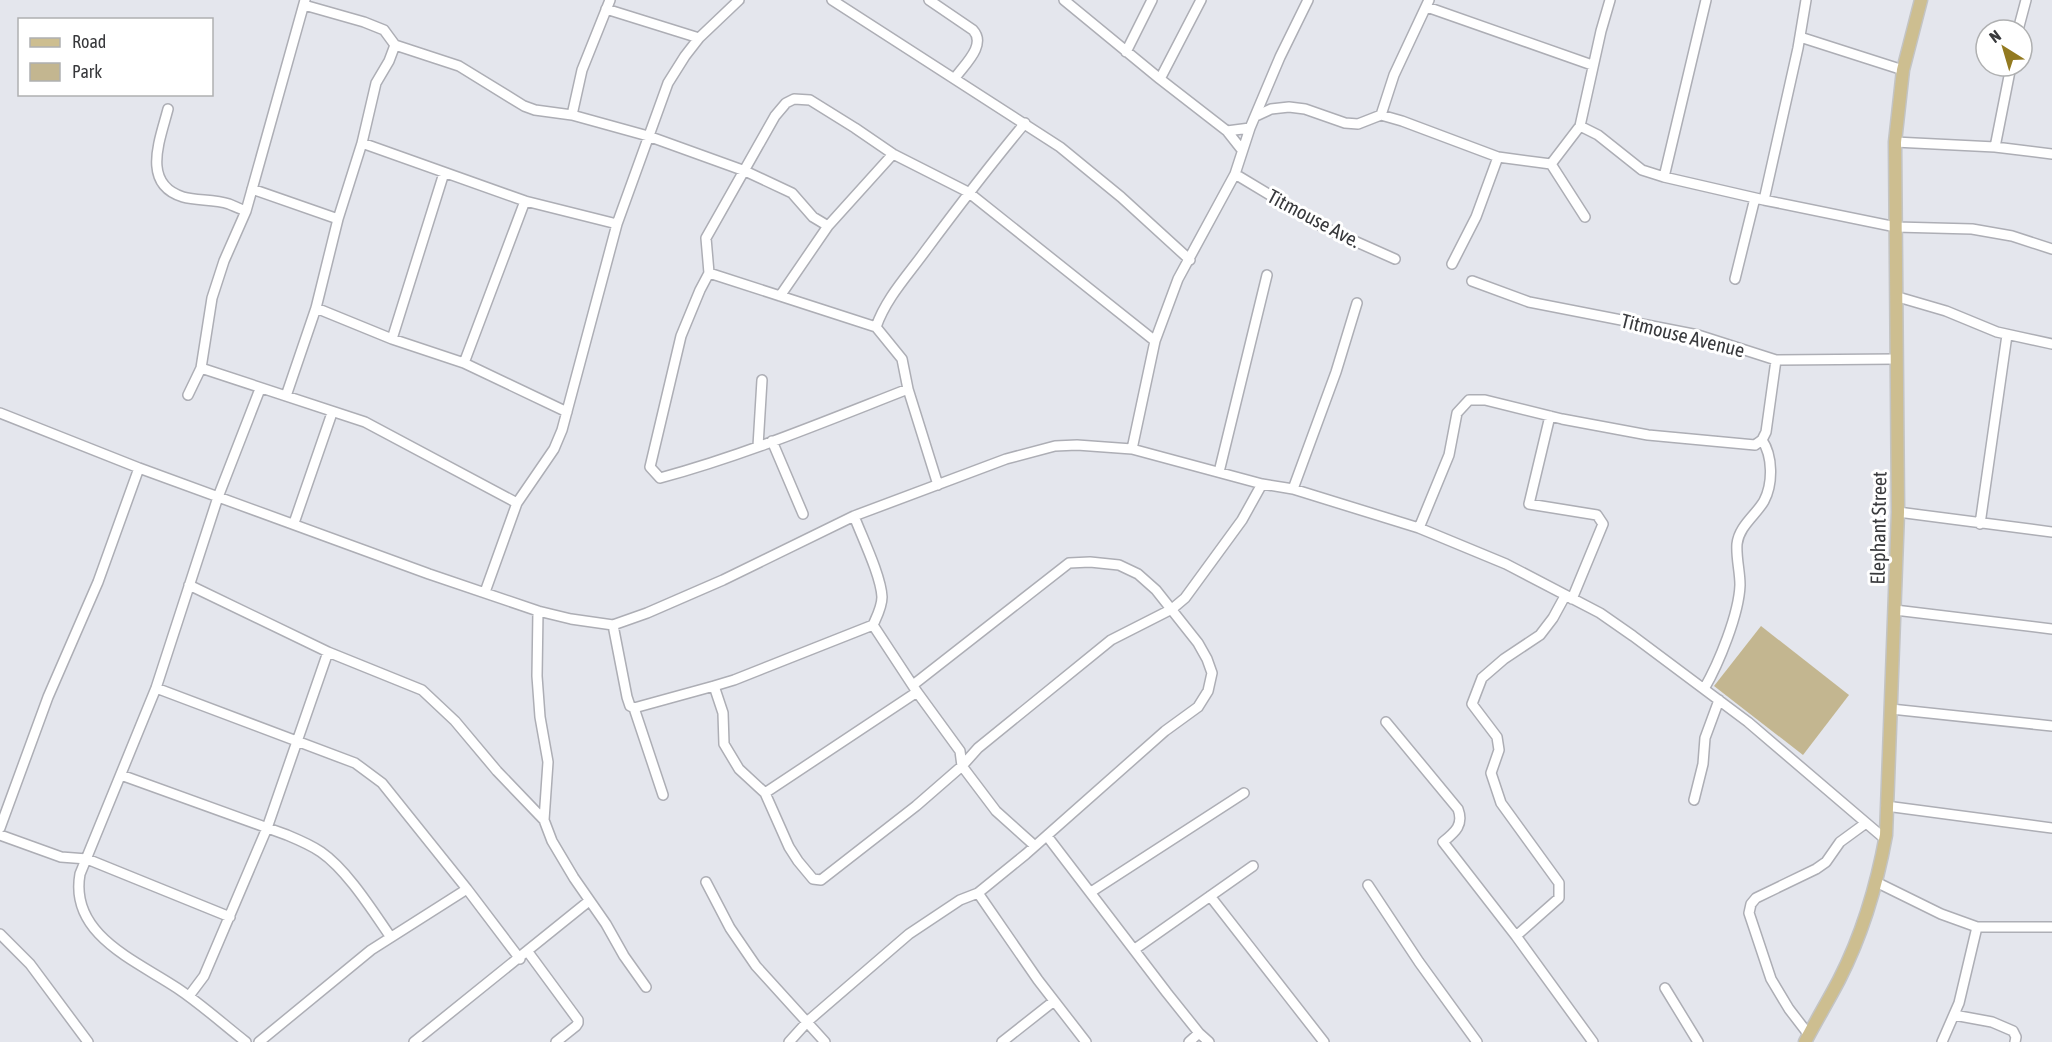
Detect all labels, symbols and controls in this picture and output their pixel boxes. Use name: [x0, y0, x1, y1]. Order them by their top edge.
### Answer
legend: [18, 18, 213, 96]
north arrow: [1974, 18, 2034, 78]
text: N: [1986, 26, 2004, 46]
text: Road: [72, 31, 106, 52]
text: Park: [72, 61, 102, 82]
street label: Titmouse Ave.: [1264, 184, 1364, 252]
street label: Titmouse Avenue: [1619, 309, 1747, 361]
street label: Elephant Street: [1866, 471, 1890, 585]

